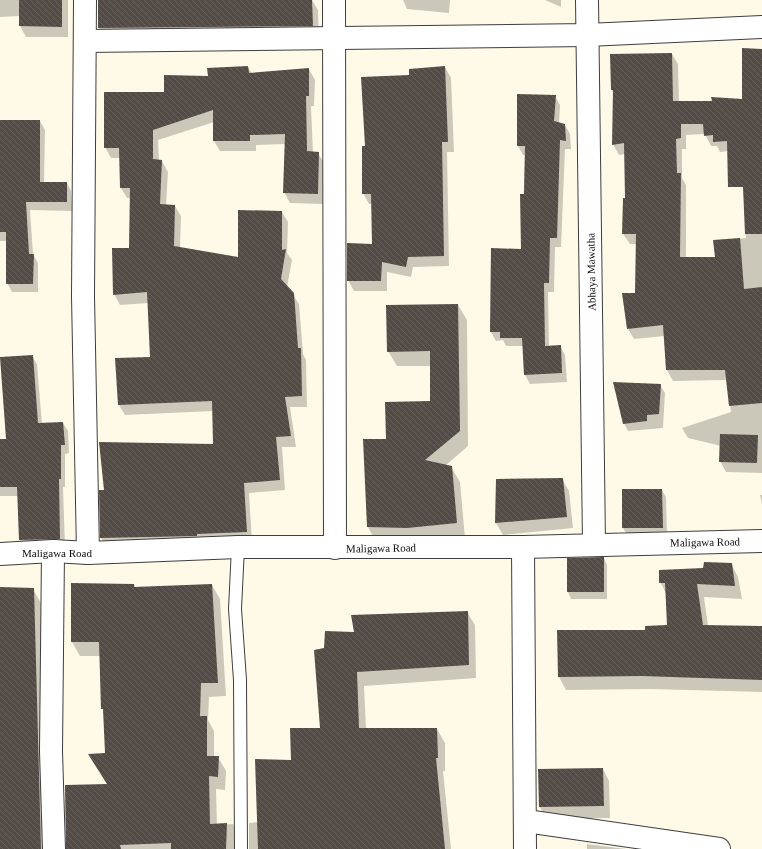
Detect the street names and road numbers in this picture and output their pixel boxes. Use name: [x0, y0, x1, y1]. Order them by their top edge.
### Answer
street label: Abhaya Mawatha: [584, 233, 598, 311]
street label: Maligawa Road: [670, 535, 741, 549]
street label: Maligawa Road: [346, 541, 417, 555]
street label: Maligawa Road: [22, 547, 92, 559]

